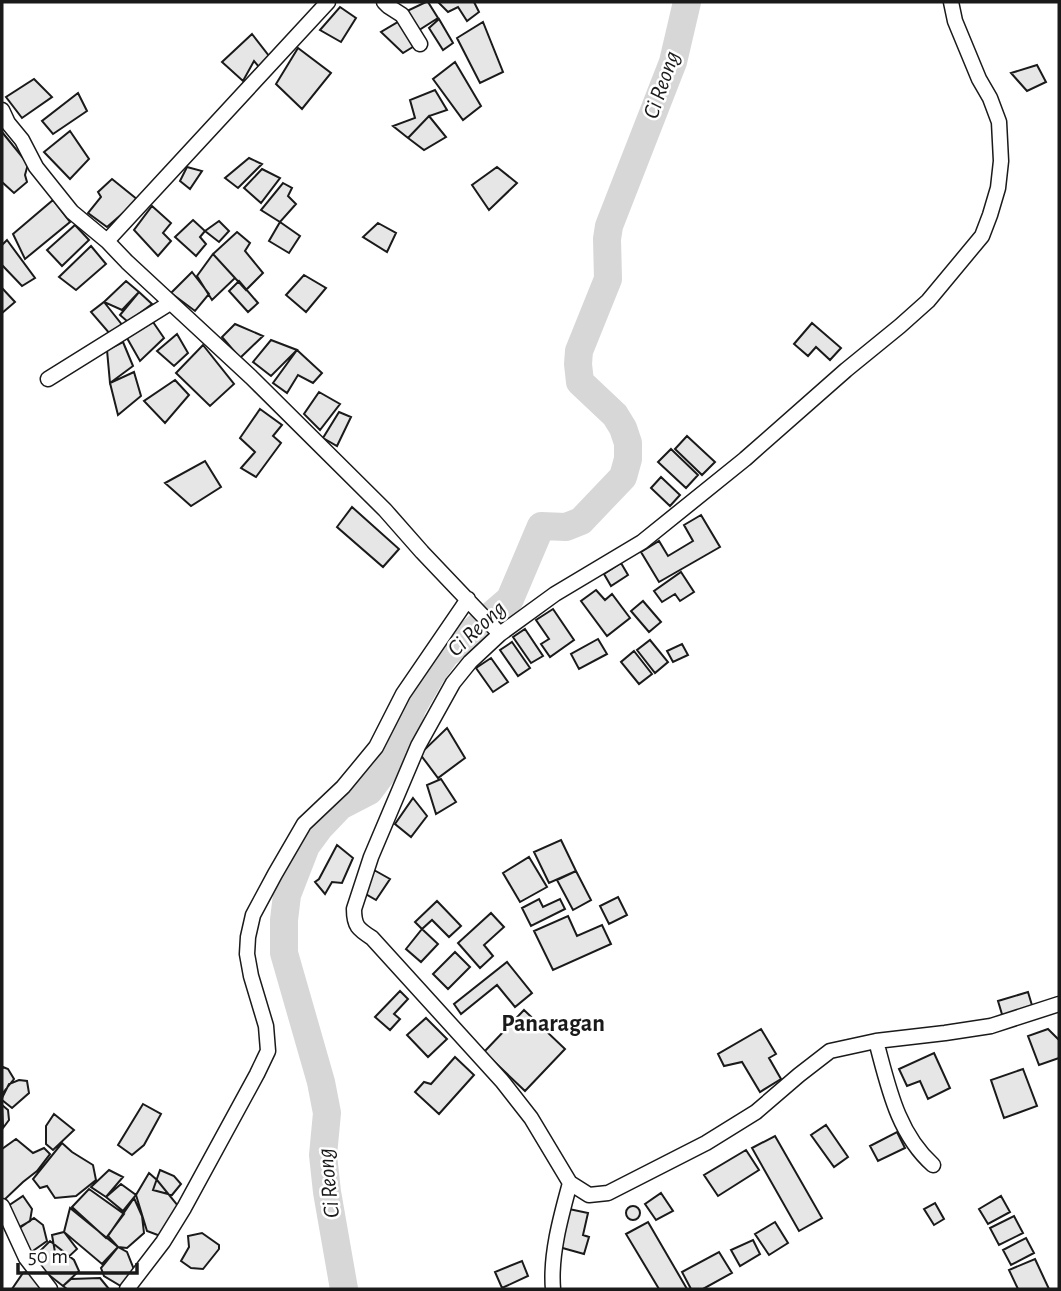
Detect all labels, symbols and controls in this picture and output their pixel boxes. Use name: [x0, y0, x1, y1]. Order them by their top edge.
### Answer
water label: Ci Reong: [640, 48, 684, 122]
water label: Ci Reong: [443, 597, 511, 661]
district label: Panaragan: [501, 1012, 605, 1036]
water label: Ci Reong: [314, 1147, 344, 1219]
scale bar: [18, 1232, 136, 1276]
text: 50 m: [28, 1246, 68, 1267]

